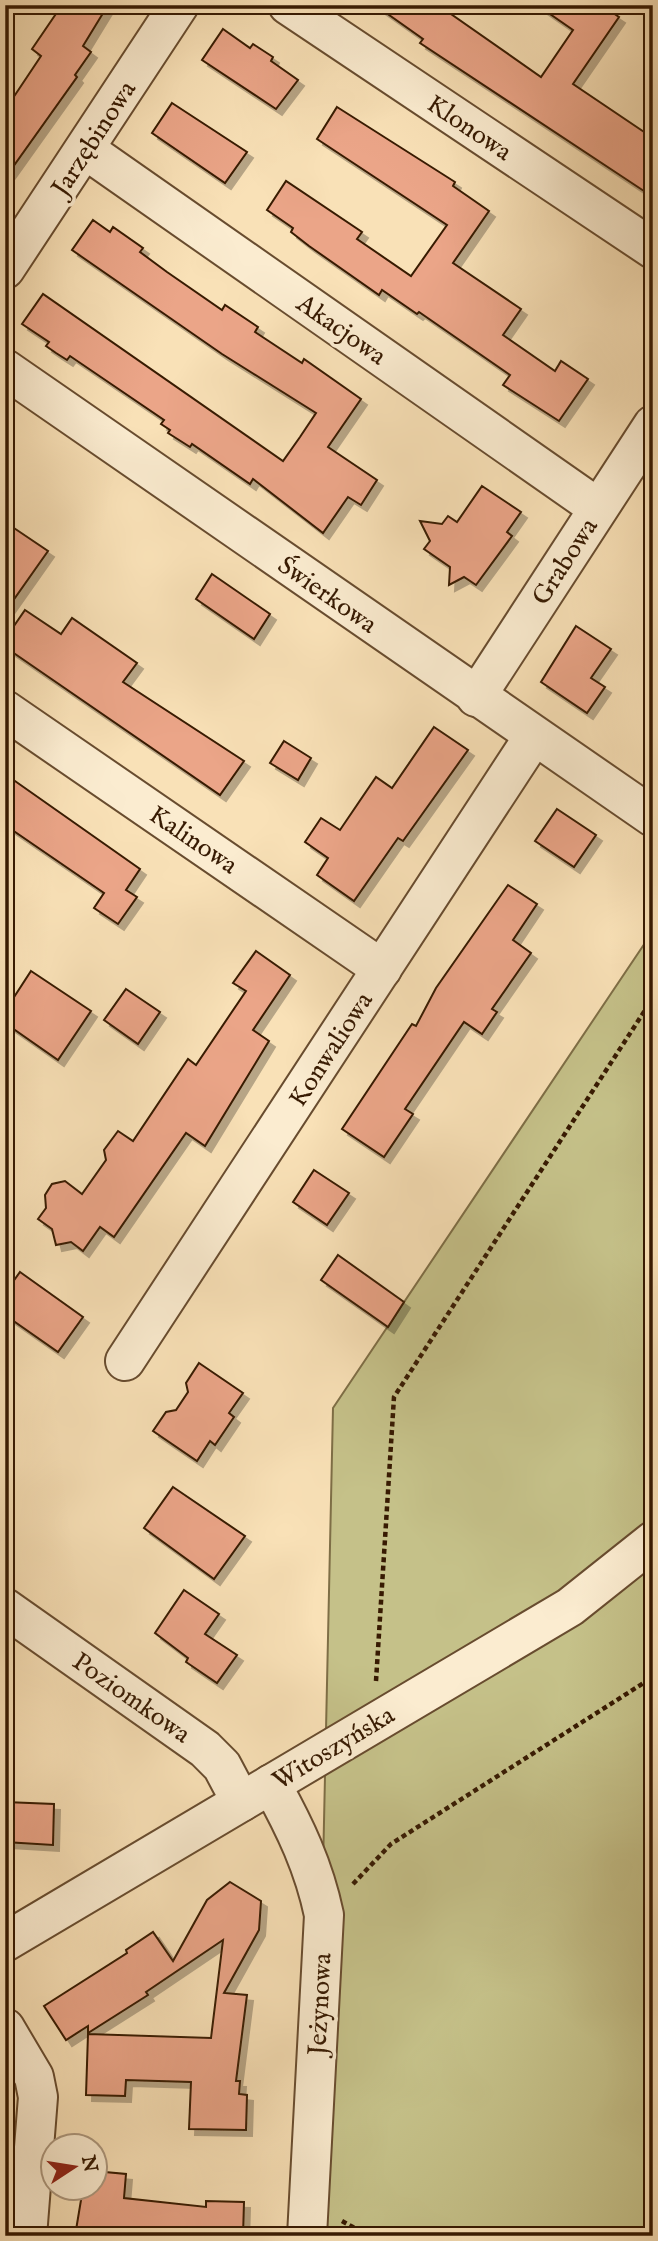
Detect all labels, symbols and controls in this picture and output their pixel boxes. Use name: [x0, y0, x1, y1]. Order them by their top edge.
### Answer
street label: Jarzębinowa: [43, 74, 144, 205]
street label: Klonowa: [420, 88, 519, 169]
street label: Akacjowa: [289, 287, 393, 373]
street label: Grabowa: [525, 511, 606, 612]
street label: Świerkowa: [271, 549, 384, 642]
street label: Kalinowa: [142, 799, 244, 882]
street label: Konwaliowa: [282, 985, 381, 1114]
street label: Poziomkowa: [65, 1645, 197, 1752]
street label: Witoszyńska: [267, 1699, 401, 1798]
street label: Jeżynowa: [301, 1951, 340, 2059]
north arrow: [38, 2132, 108, 2202]
text: N: [75, 2152, 102, 2175]

